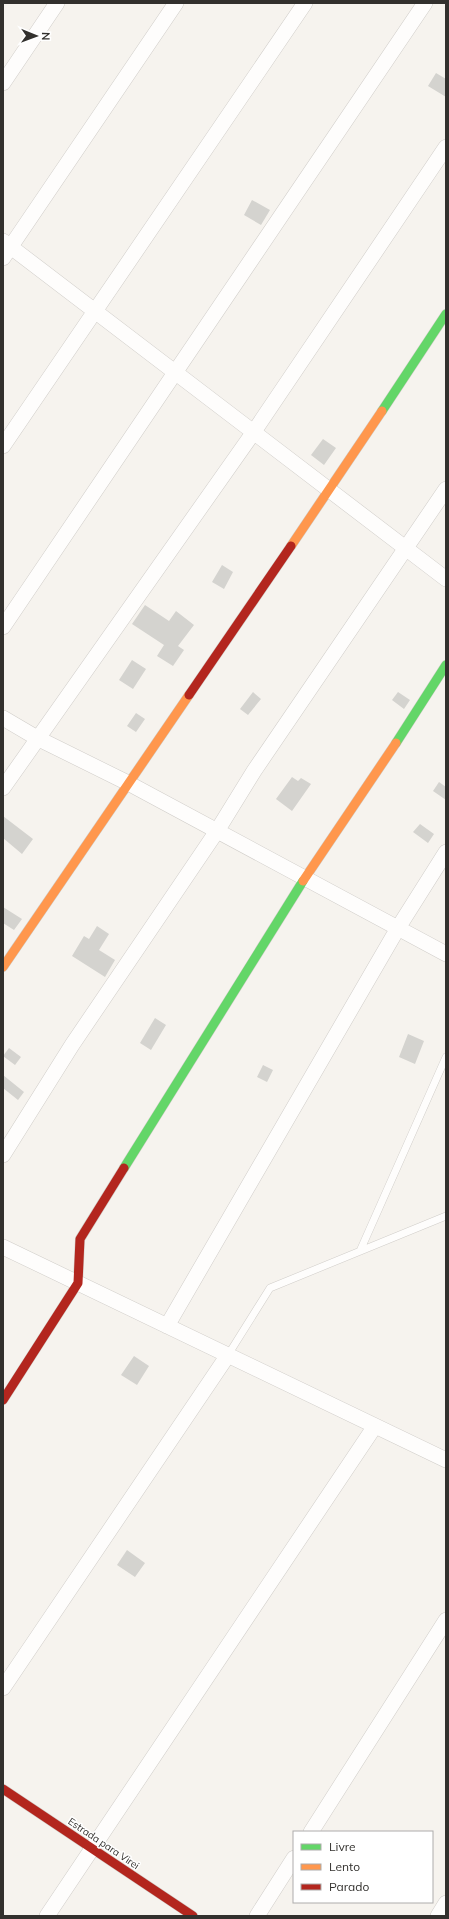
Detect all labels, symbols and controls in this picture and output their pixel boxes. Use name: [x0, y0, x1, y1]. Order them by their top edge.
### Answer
north arrow: [16, 16, 56, 56]
text: N: [39, 32, 53, 40]
street label: Estrada para Virei: [66, 1815, 142, 1872]
legend: [293, 1831, 433, 1903]
text: Livre: [329, 1839, 356, 1854]
text: Lento: [329, 1859, 360, 1874]
text: Parado: [329, 1879, 369, 1894]

